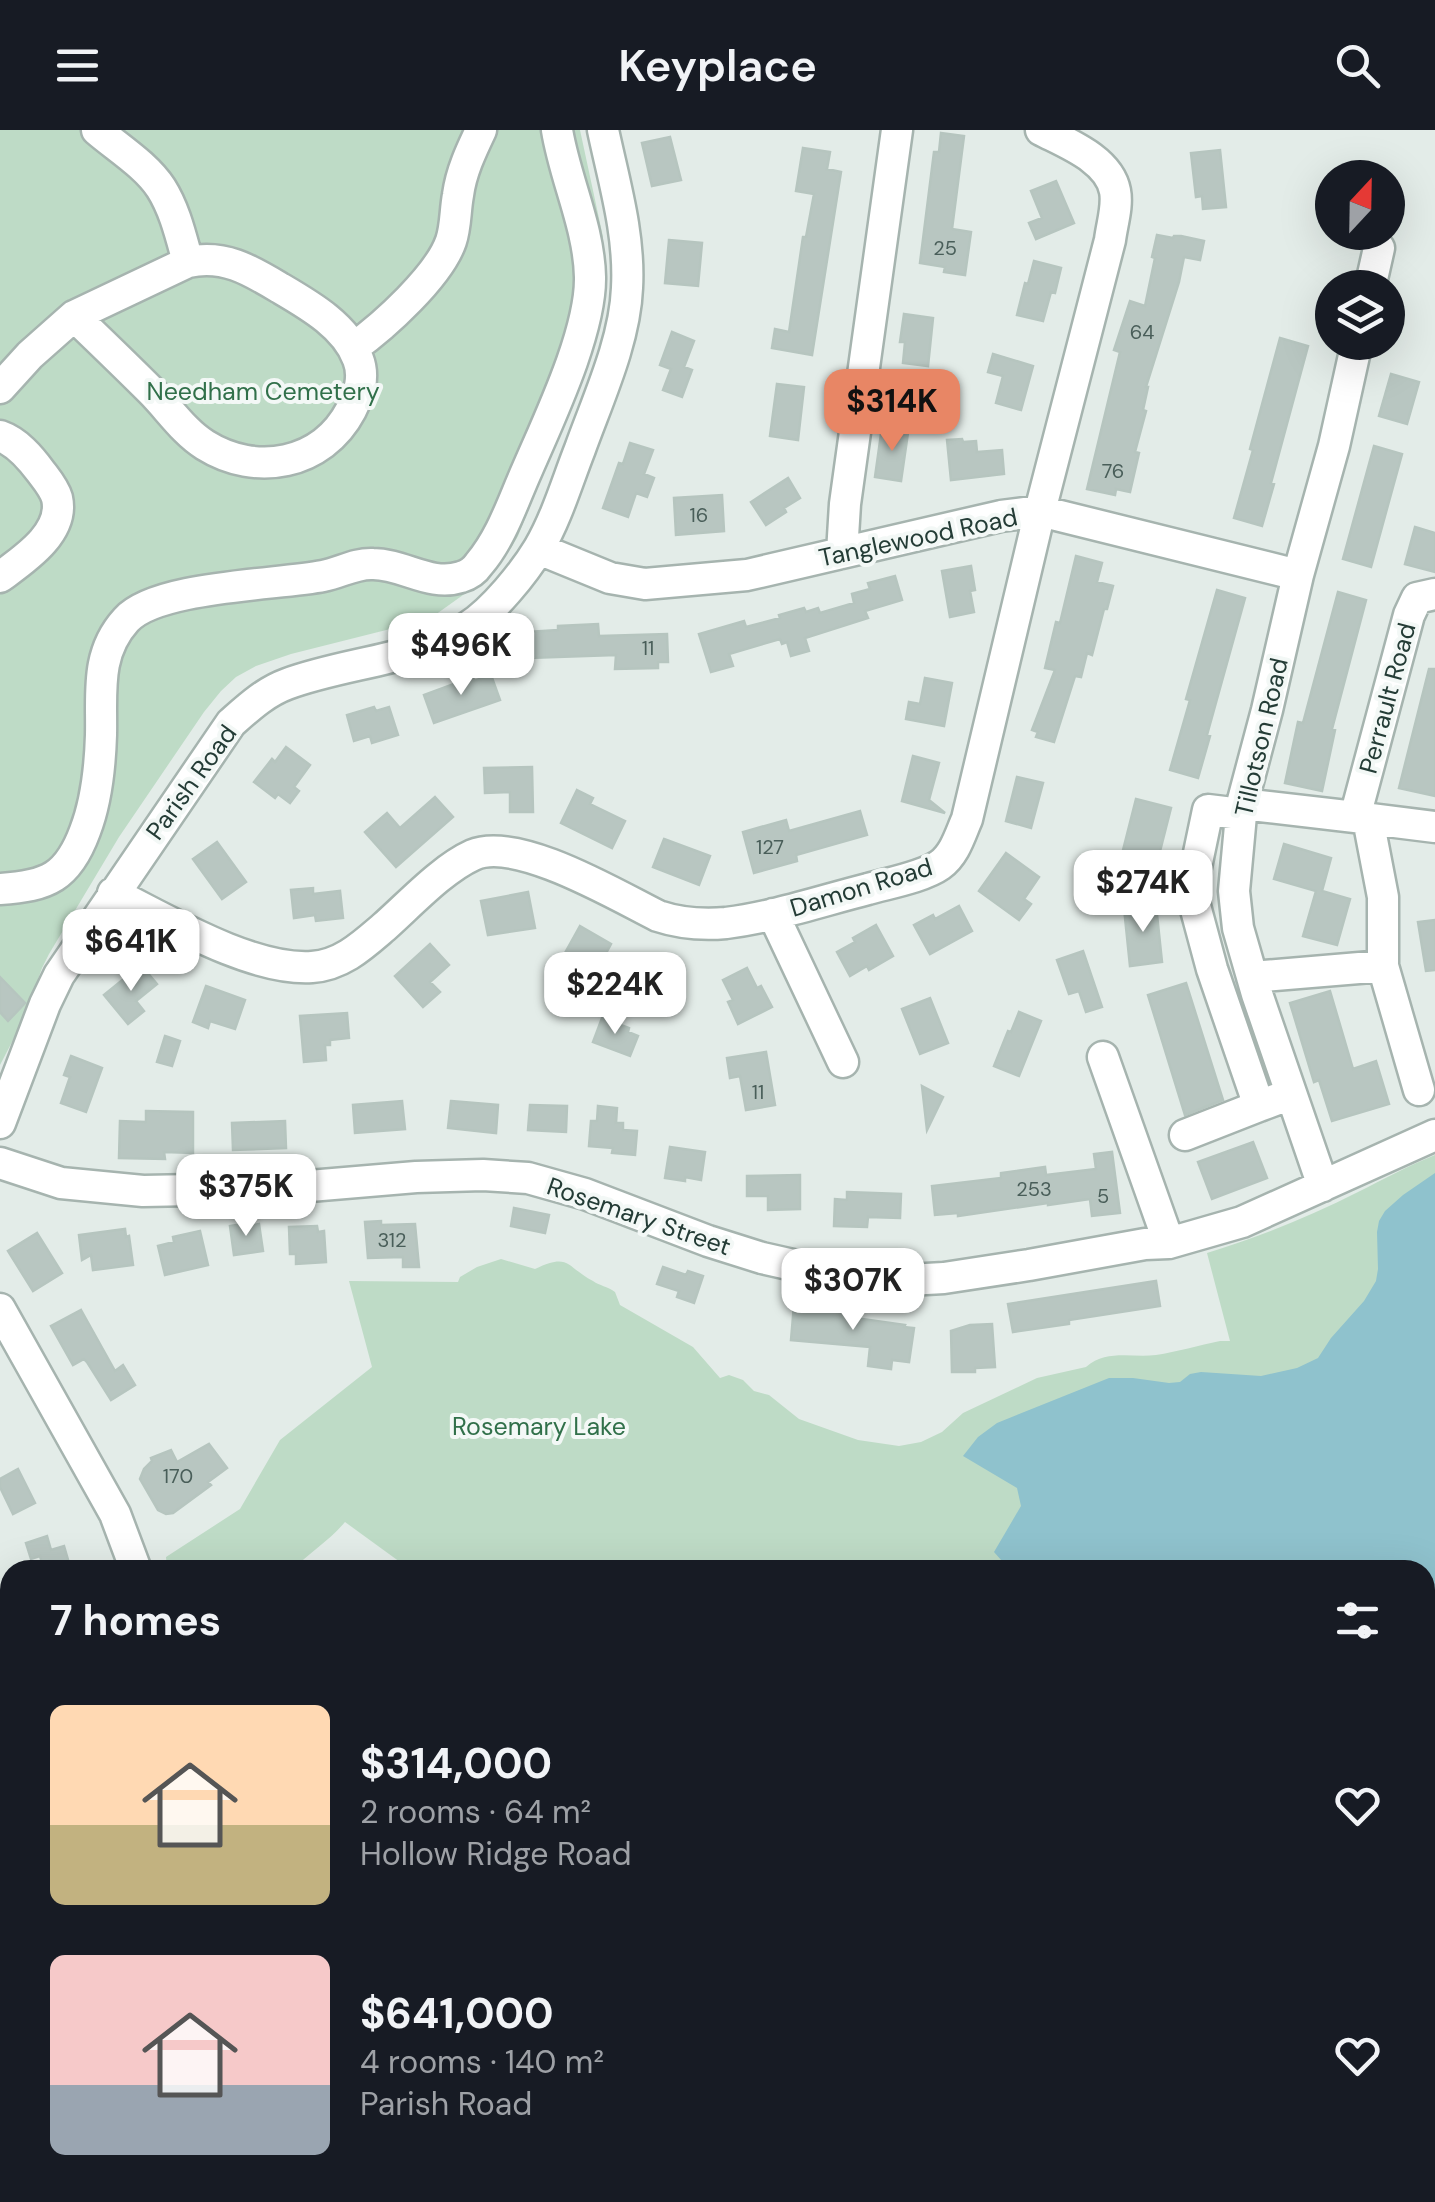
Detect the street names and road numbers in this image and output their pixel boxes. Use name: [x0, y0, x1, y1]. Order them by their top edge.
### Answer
street label: Tanglewood Road: [816, 500, 1020, 575]
street label: Perrault Road: [1352, 619, 1423, 777]
street label: Tillotson Road: [1227, 655, 1296, 820]
street label: Parish Road: [139, 718, 244, 846]
street label: Damon Road: [786, 850, 936, 925]
street label: Rosemary Street: [543, 1170, 735, 1263]

